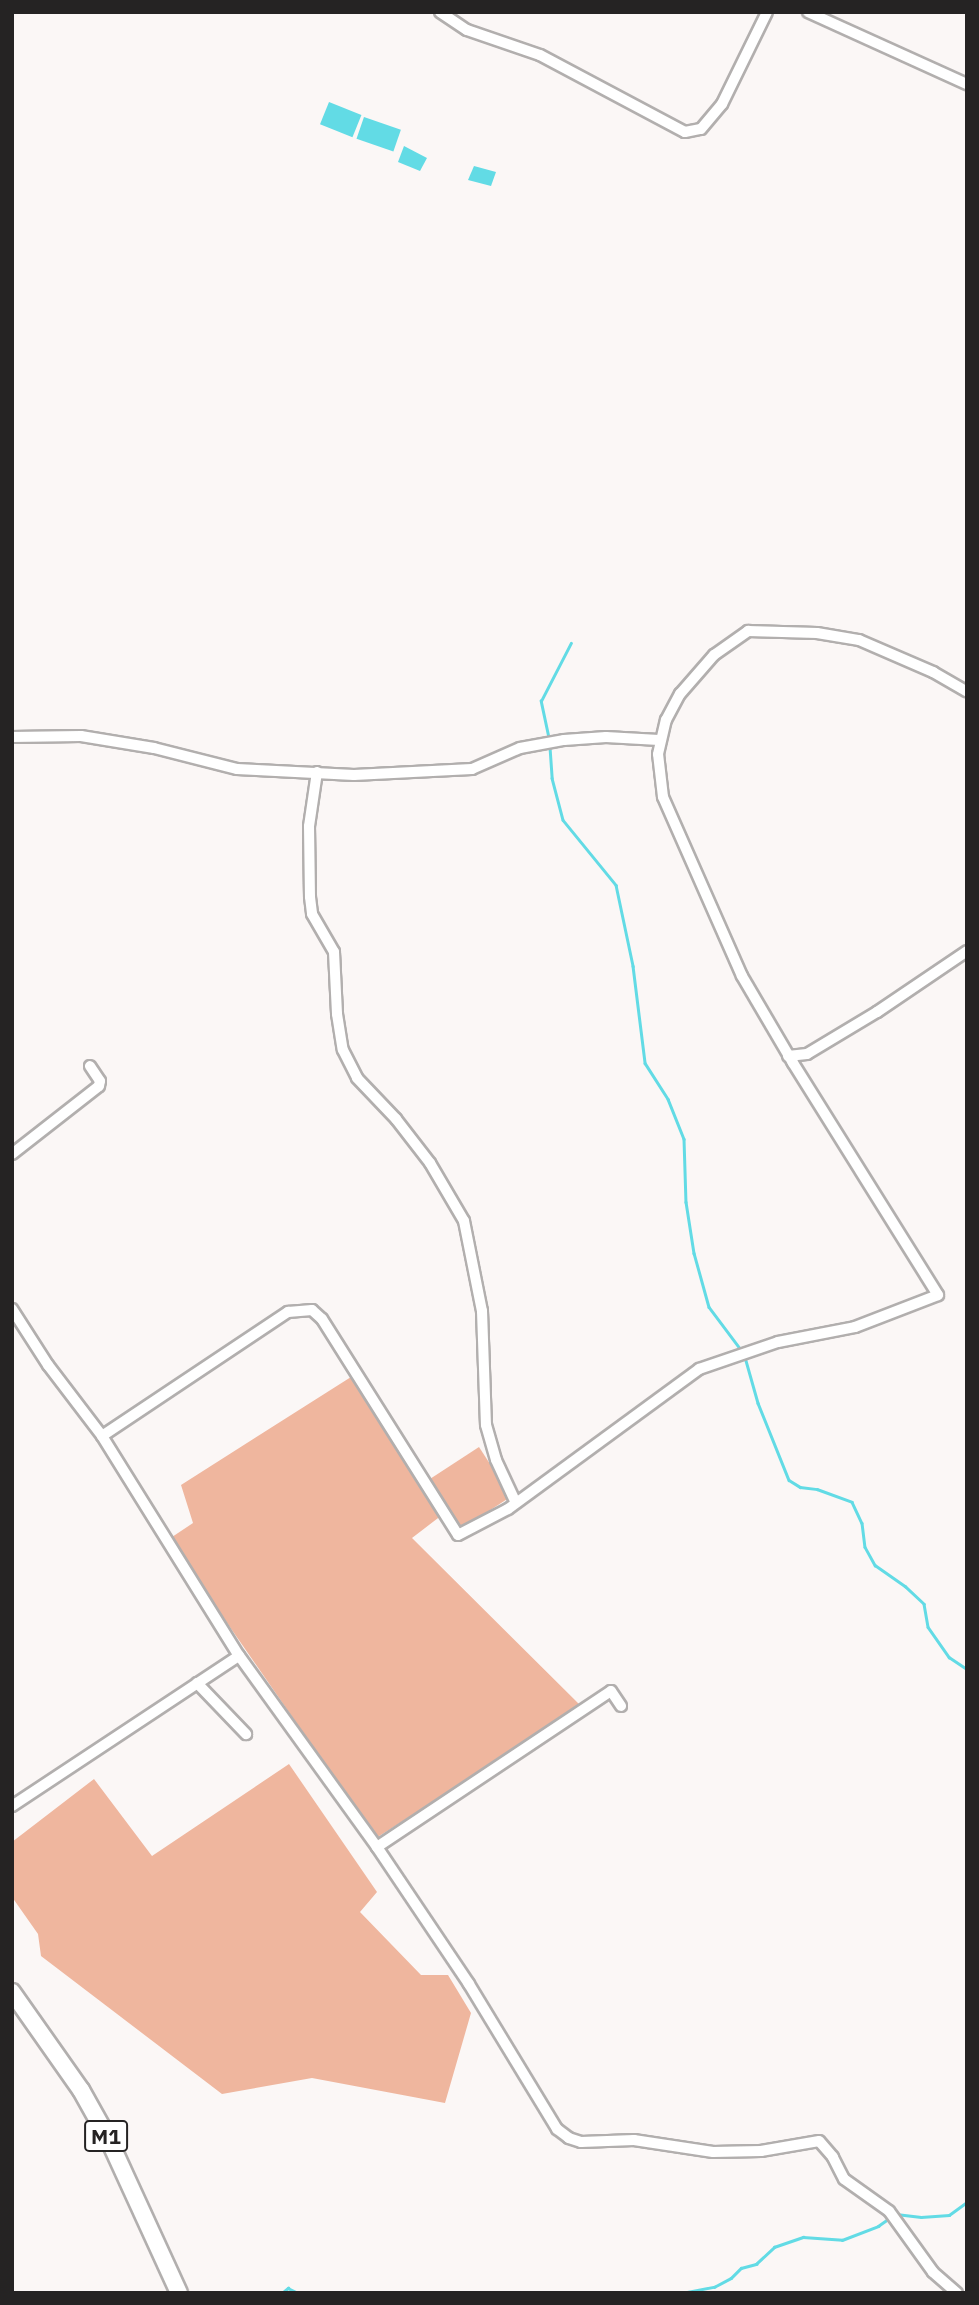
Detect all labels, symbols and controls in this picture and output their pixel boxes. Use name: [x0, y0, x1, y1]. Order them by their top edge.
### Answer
road number: M1: [83, 2118, 129, 2154]

